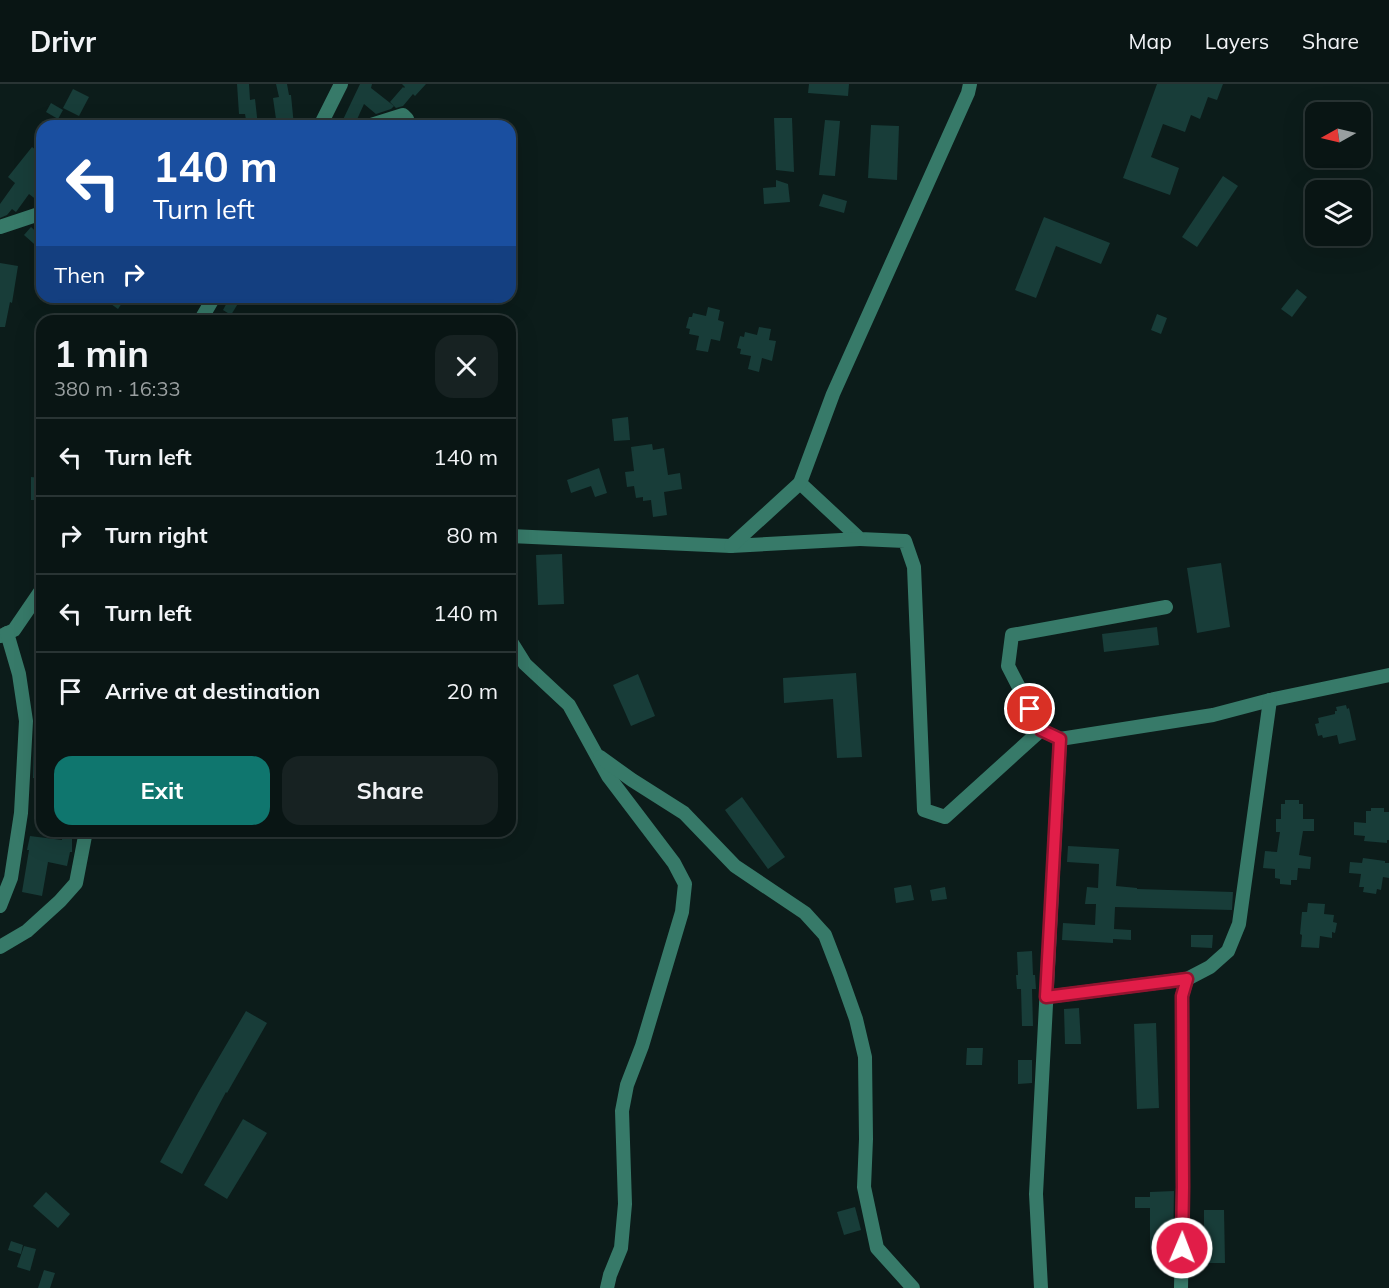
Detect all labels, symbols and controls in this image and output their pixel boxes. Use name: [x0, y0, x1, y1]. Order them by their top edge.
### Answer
text: Drivr: [30, 24, 96, 59]
text: Map: [1129, 28, 1172, 54]
text: Layers: [1205, 28, 1269, 54]
text: Share: [1302, 28, 1359, 54]
north arrow: [1305, 102, 1371, 168]
map controls: [1305, 102, 1371, 246]
text: 140 m: [153, 140, 278, 193]
icon: left: [54, 144, 132, 222]
button: layers: [1305, 180, 1371, 246]
text: Turn left: [153, 192, 255, 226]
icon: right: [117, 258, 150, 291]
text: Then: [54, 261, 105, 289]
text: 1 min: [54, 331, 149, 376]
button: close: [435, 335, 498, 398]
text: 380 m · 16:33: [54, 376, 180, 401]
icon: left: [54, 441, 87, 474]
text: Turn left: [105, 443, 192, 471]
text: 140 m: [433, 443, 498, 471]
icon: right: [54, 519, 87, 552]
text: Turn right: [105, 521, 208, 549]
text: 80 m: [447, 521, 498, 549]
icon: left: [54, 597, 87, 630]
text: Turn left: [105, 599, 192, 627]
text: 140 m: [433, 599, 498, 627]
icon: arrive: [54, 675, 87, 708]
text: Arrive at destination: [105, 677, 320, 705]
text: 20 m: [447, 677, 498, 705]
pin: [1004, 683, 1055, 734]
icon: arrive: [1013, 692, 1046, 725]
button: Exit: [54, 756, 270, 825]
button: Share: [282, 756, 498, 825]
position arrow: [1150, 1216, 1214, 1280]

